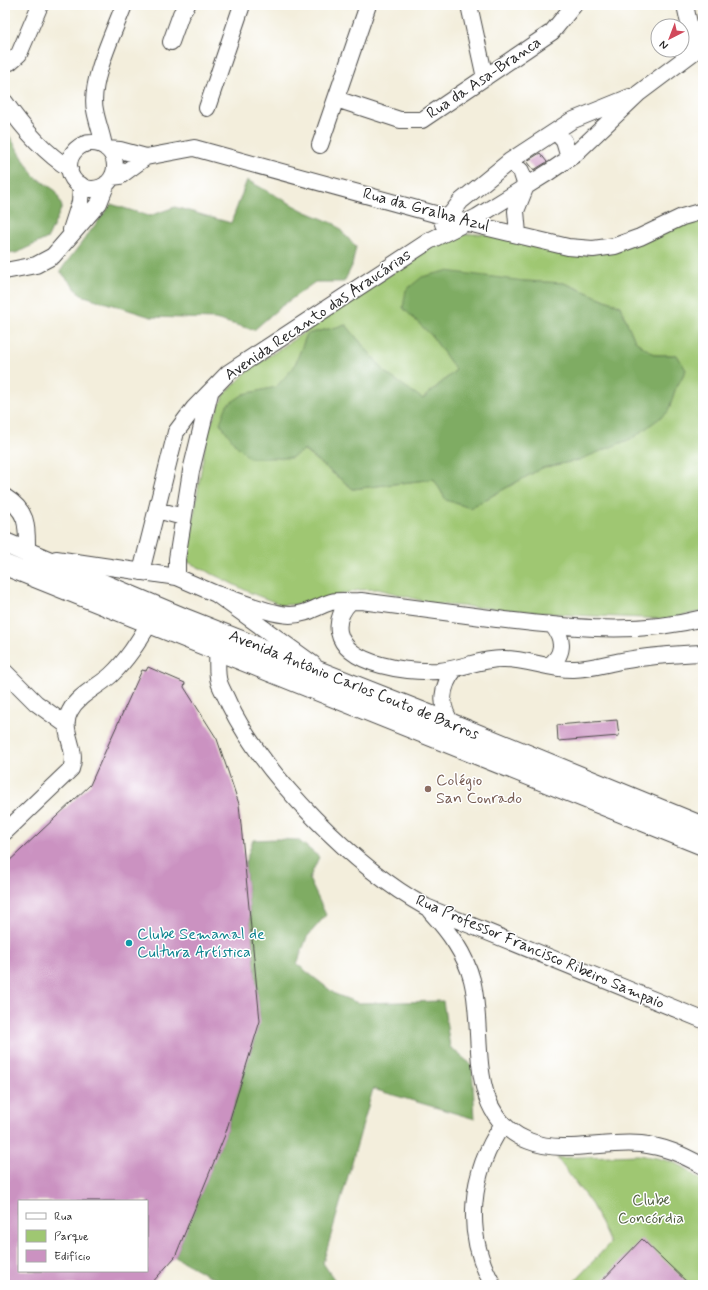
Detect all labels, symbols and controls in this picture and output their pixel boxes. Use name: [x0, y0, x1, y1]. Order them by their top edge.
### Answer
north arrow: [650, 18, 690, 58]
street label: Rua da Asa-Branca: [423, 32, 545, 124]
text: N: [657, 37, 671, 52]
street label: Rua da Gralha Azul: [360, 183, 492, 237]
street label: Avenida Recanto das Araucárias: [221, 245, 415, 385]
street label: Avenida Antônio Carlos Couto de Barros: [226, 625, 482, 745]
place label: Colégio San Conrado: [436, 770, 522, 809]
marker: Colégio San Conrado: [423, 784, 433, 794]
street label: Rua Professor Francisco Ribeiro Sampaio: [412, 890, 668, 1014]
place label: Clube Semanal de Cultura Artística: [137, 924, 265, 963]
marker: Clube Semanal de Cultura Artística: [124, 938, 134, 948]
park label: Clube Concórdia: [618, 1190, 684, 1229]
legend: [18, 1200, 148, 1272]
text: Rua: [54, 1209, 72, 1225]
text: Parque: [54, 1229, 89, 1245]
text: Edifício: [54, 1249, 90, 1265]

